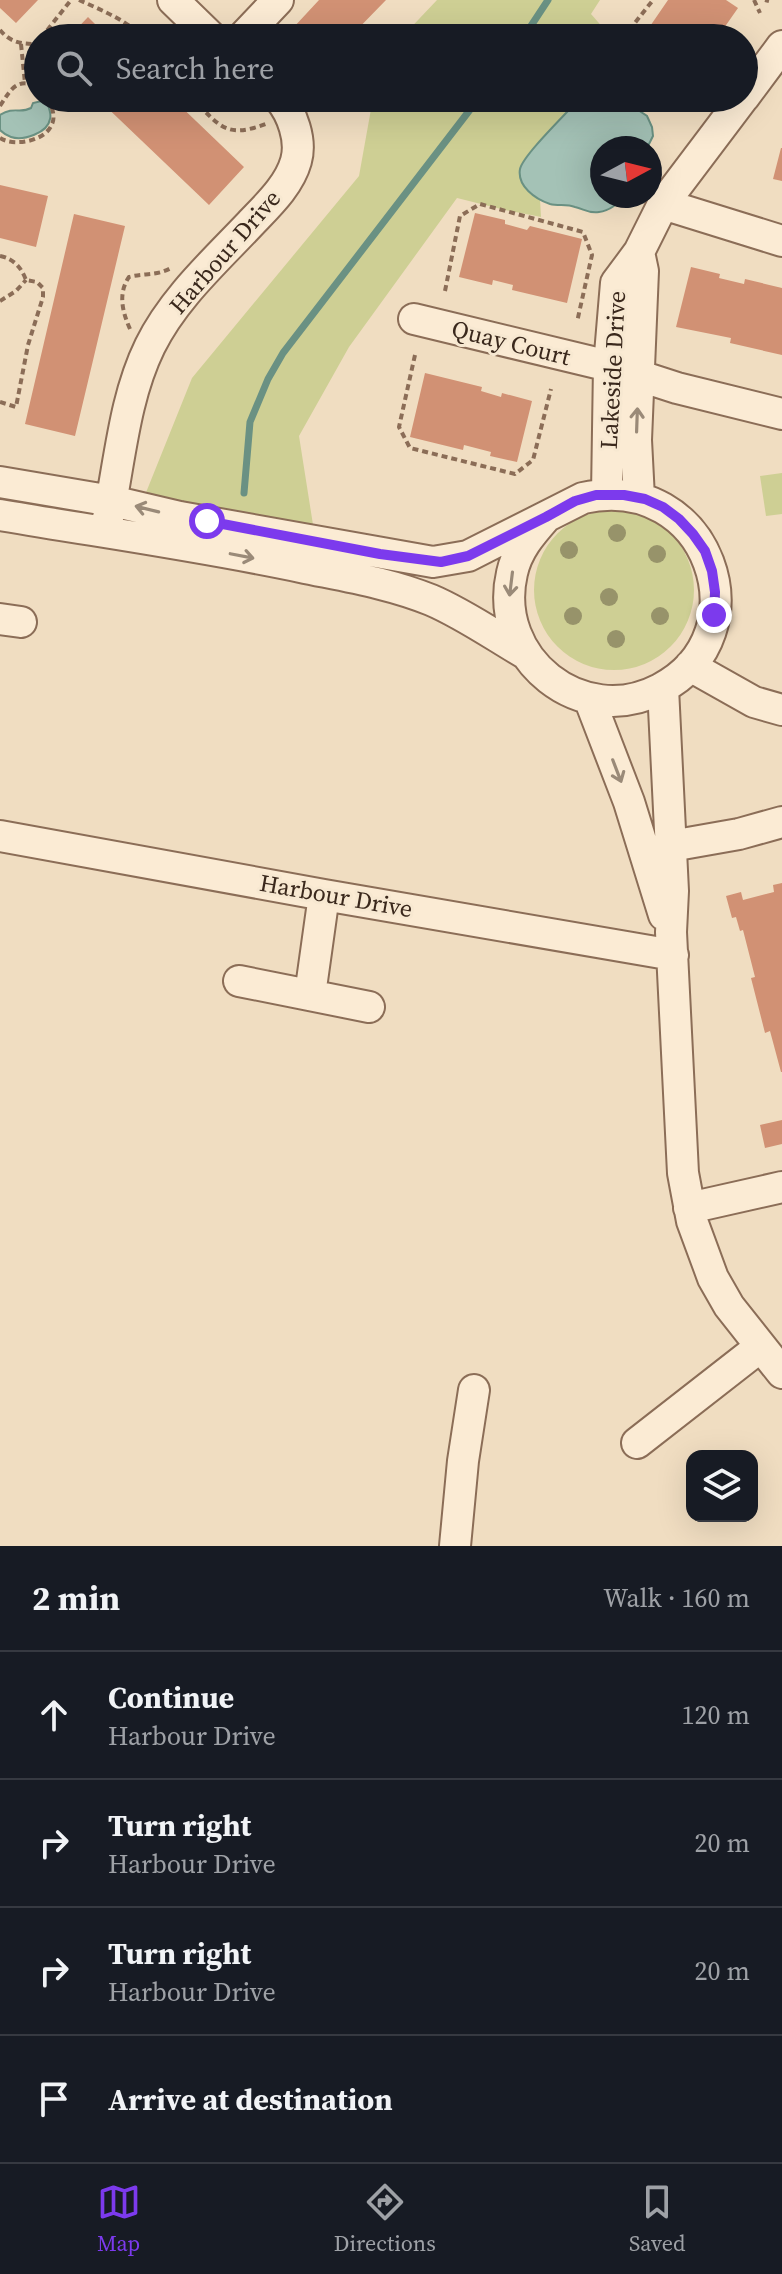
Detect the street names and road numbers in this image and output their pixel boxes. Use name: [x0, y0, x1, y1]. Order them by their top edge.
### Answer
street label: Harbour Drive: [161, 182, 288, 321]
street label: Lakeside Drive: [592, 290, 633, 450]
street label: Quay Court: [448, 312, 574, 373]
street label: Harbour Drive: [257, 866, 415, 925]

